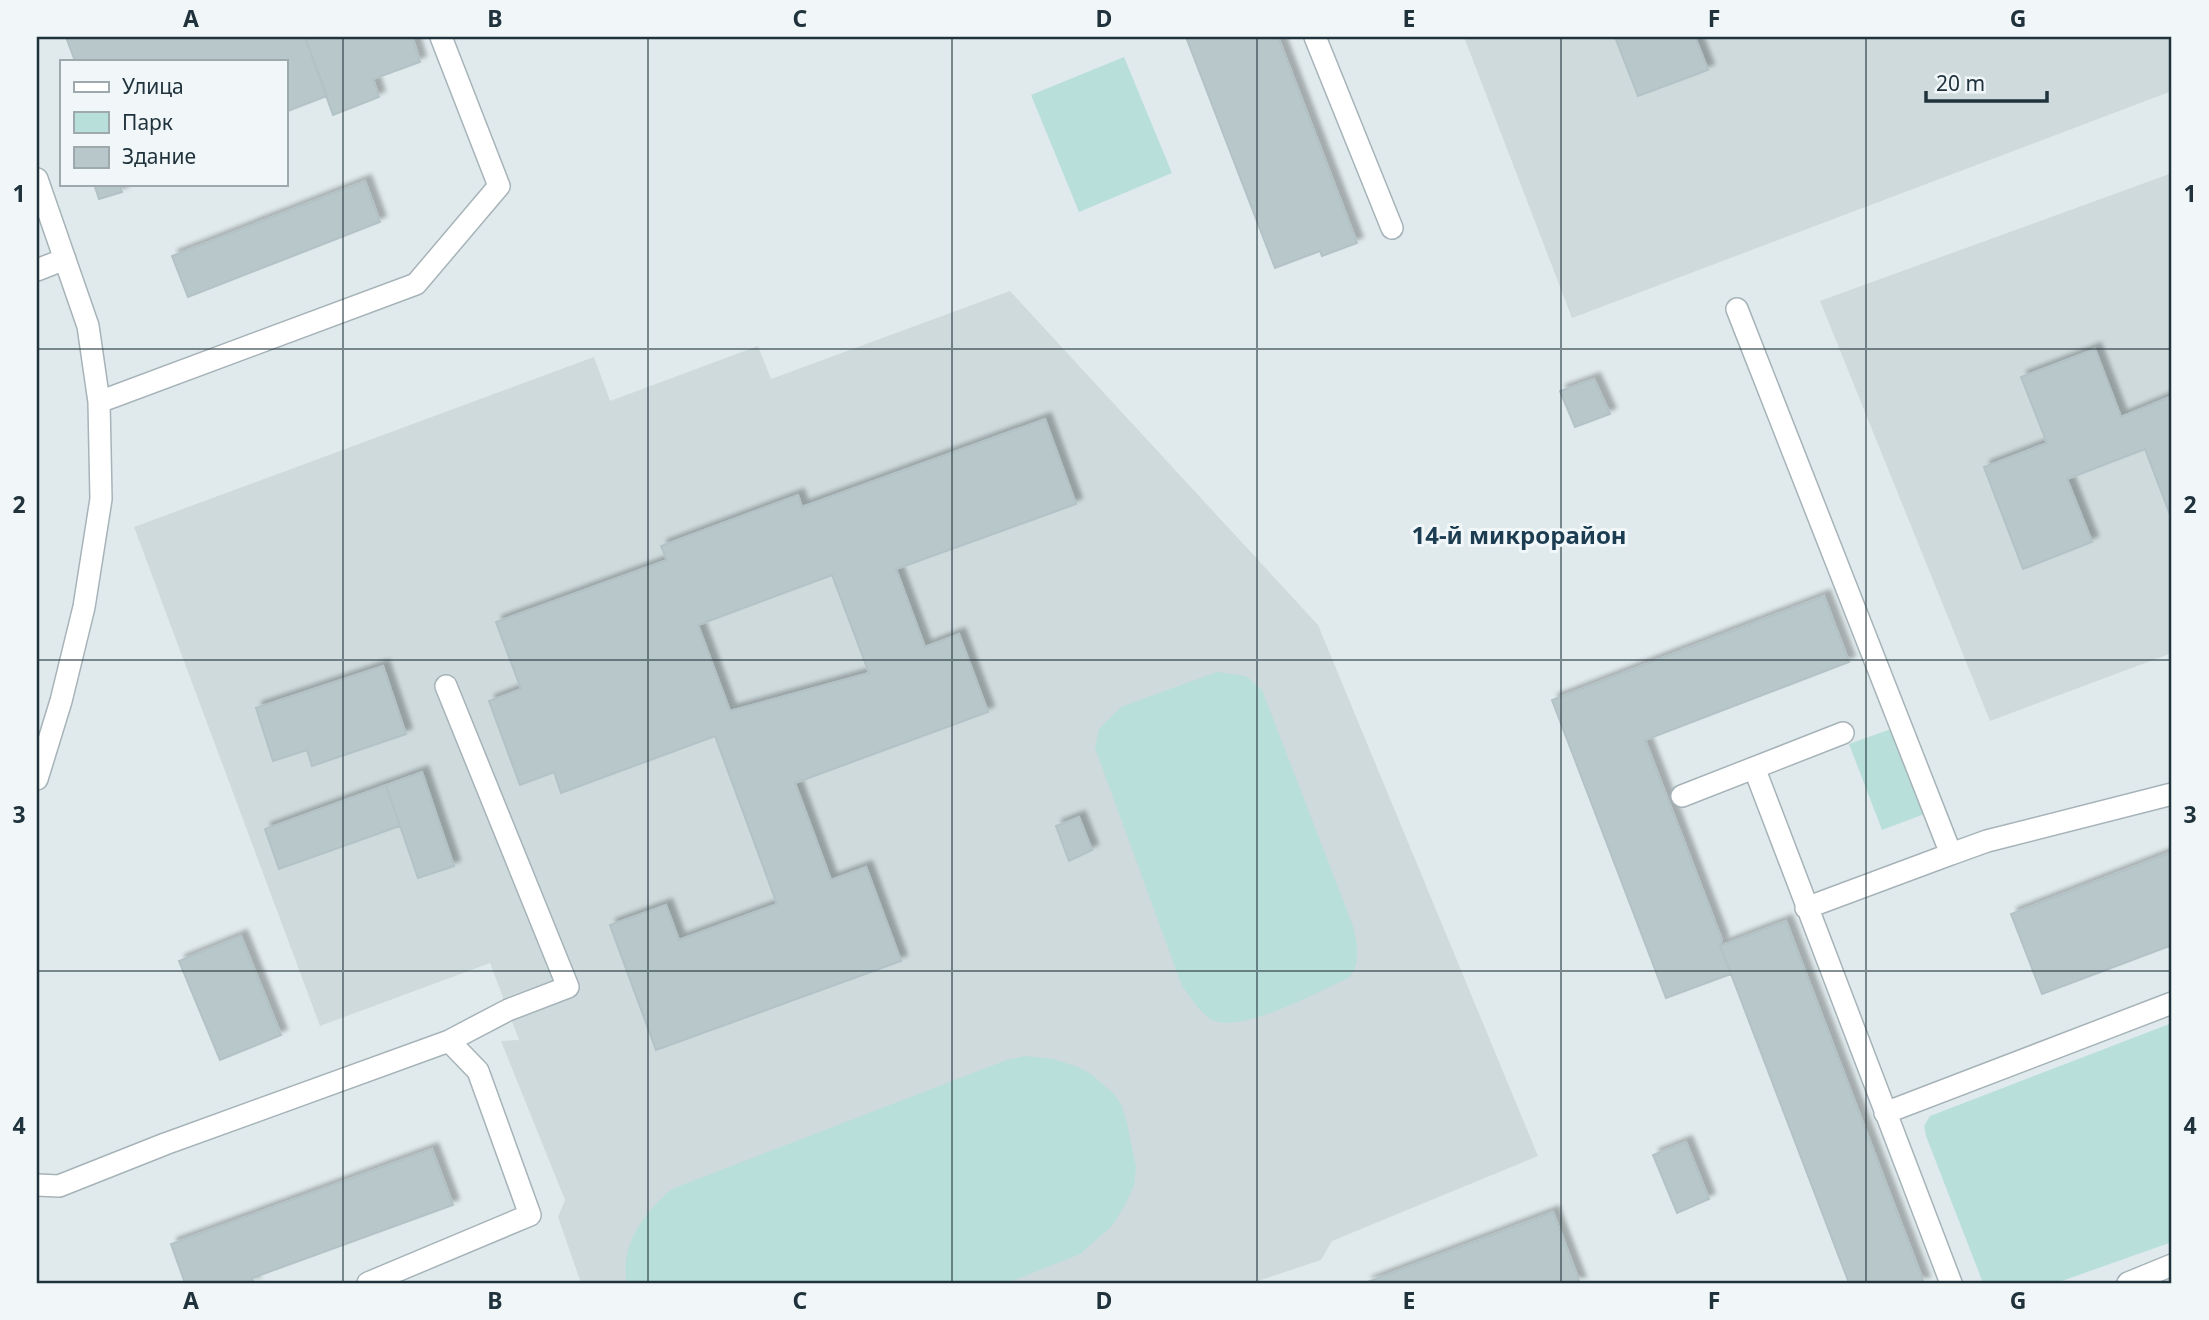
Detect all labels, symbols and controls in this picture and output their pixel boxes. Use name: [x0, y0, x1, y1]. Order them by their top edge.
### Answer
text: A: [183, 2, 199, 34]
text: B: [487, 2, 503, 34]
text: C: [793, 2, 808, 34]
text: D: [1096, 2, 1112, 34]
text: E: [1403, 2, 1415, 34]
text: F: [1708, 2, 1720, 34]
text: G: [2010, 2, 2026, 34]
legend: [60, 60, 287, 186]
scale bar: [1926, 60, 2046, 104]
text: 20 m: [1936, 69, 1985, 97]
text: Улица: [122, 72, 184, 100]
text: Парк: [122, 108, 173, 136]
text: Здание: [122, 142, 196, 170]
text: 1: [12, 177, 26, 209]
text: 1: [2183, 177, 2197, 209]
text: 2: [12, 488, 26, 520]
text: 2: [2183, 488, 2197, 520]
district label: 14-й микрорайон: [1411, 518, 1627, 551]
text: 3: [12, 798, 26, 830]
text: 3: [2183, 798, 2197, 830]
text: 4: [12, 1109, 26, 1141]
text: 4: [2183, 1109, 2197, 1141]
text: A: [183, 1284, 199, 1316]
text: B: [487, 1284, 503, 1316]
text: C: [793, 1284, 808, 1316]
text: D: [1096, 1284, 1112, 1316]
text: E: [1403, 1284, 1415, 1316]
text: F: [1708, 1284, 1720, 1316]
text: G: [2010, 1284, 2026, 1316]

